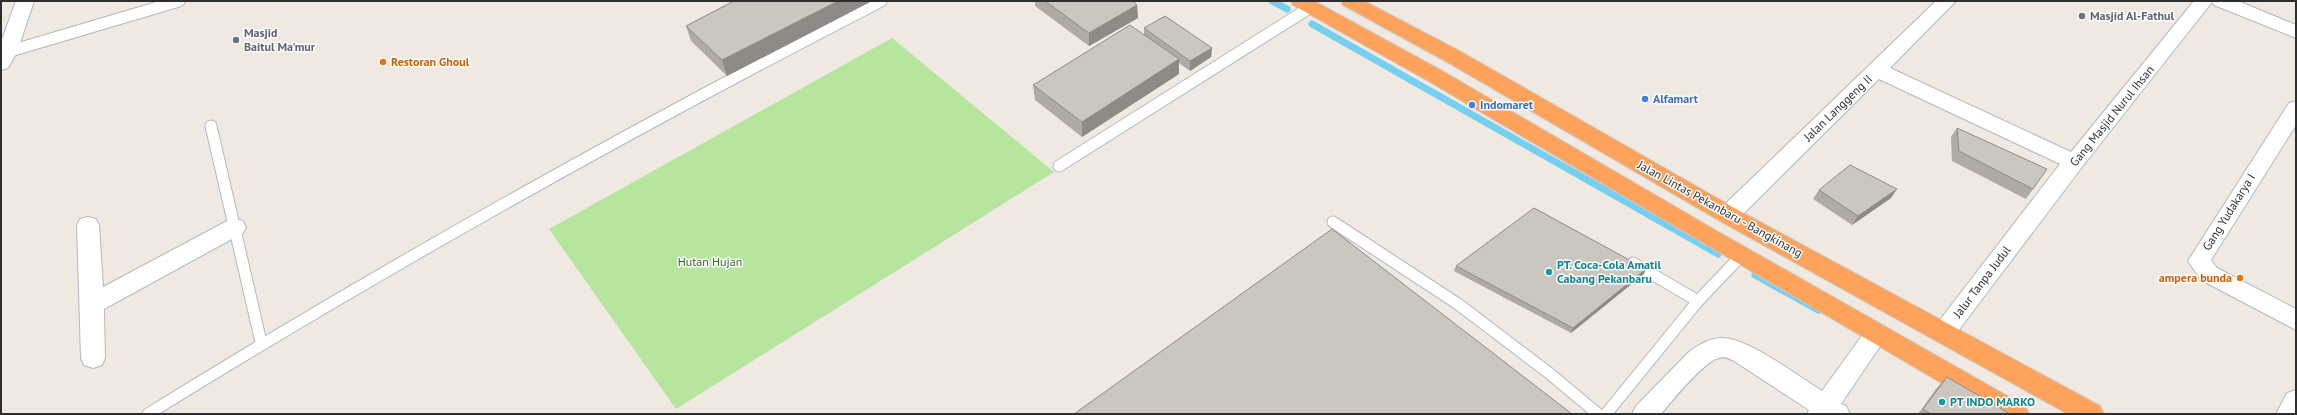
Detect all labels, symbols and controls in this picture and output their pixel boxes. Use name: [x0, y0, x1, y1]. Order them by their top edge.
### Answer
place label: Masjid Al-Fathul: [2090, 8, 2174, 23]
marker: Masjid Al-Fathul: [2077, 11, 2087, 21]
place label: Masjid Baitul Ma'mur: [244, 25, 316, 54]
marker: Masjid Baitul Ma'mur: [231, 35, 241, 45]
place label: Restoran Ghoul: [391, 54, 470, 69]
marker: Restoran Ghoul: [378, 57, 388, 67]
street label: Gang Masjid Nurul Ihsan: [2066, 62, 2157, 169]
street label: Jalan Langgeng II: [1800, 71, 1875, 145]
place label: Alfamart: [1653, 91, 1699, 106]
marker: Alfamart: [1640, 94, 1650, 104]
place label: Indomaret: [1480, 97, 1534, 112]
marker: Indomaret: [1467, 100, 1477, 110]
street label: Jalan Lintas Pekanbaru - Bangkinang: [1634, 156, 1805, 260]
street label: Gang Yudakarya I: [2199, 170, 2258, 253]
street label: Jalur Tanpa Judul: [1949, 242, 2014, 321]
park label: Hutan Hujan: [678, 254, 742, 269]
place label: PT. Coca-Cola Amatil Cabang Pekanbaru: [1557, 257, 1661, 286]
marker: PT. Coca-Cola Amatil Cabang Pekanbaru: [1544, 267, 1554, 277]
place label: ampera bunda: [2159, 270, 2232, 285]
marker: ampera bunda: [2235, 273, 2245, 283]
place label: PT INDO MARKO: [1950, 394, 2035, 409]
marker: PT INDO MARKO: [1937, 397, 1947, 407]

